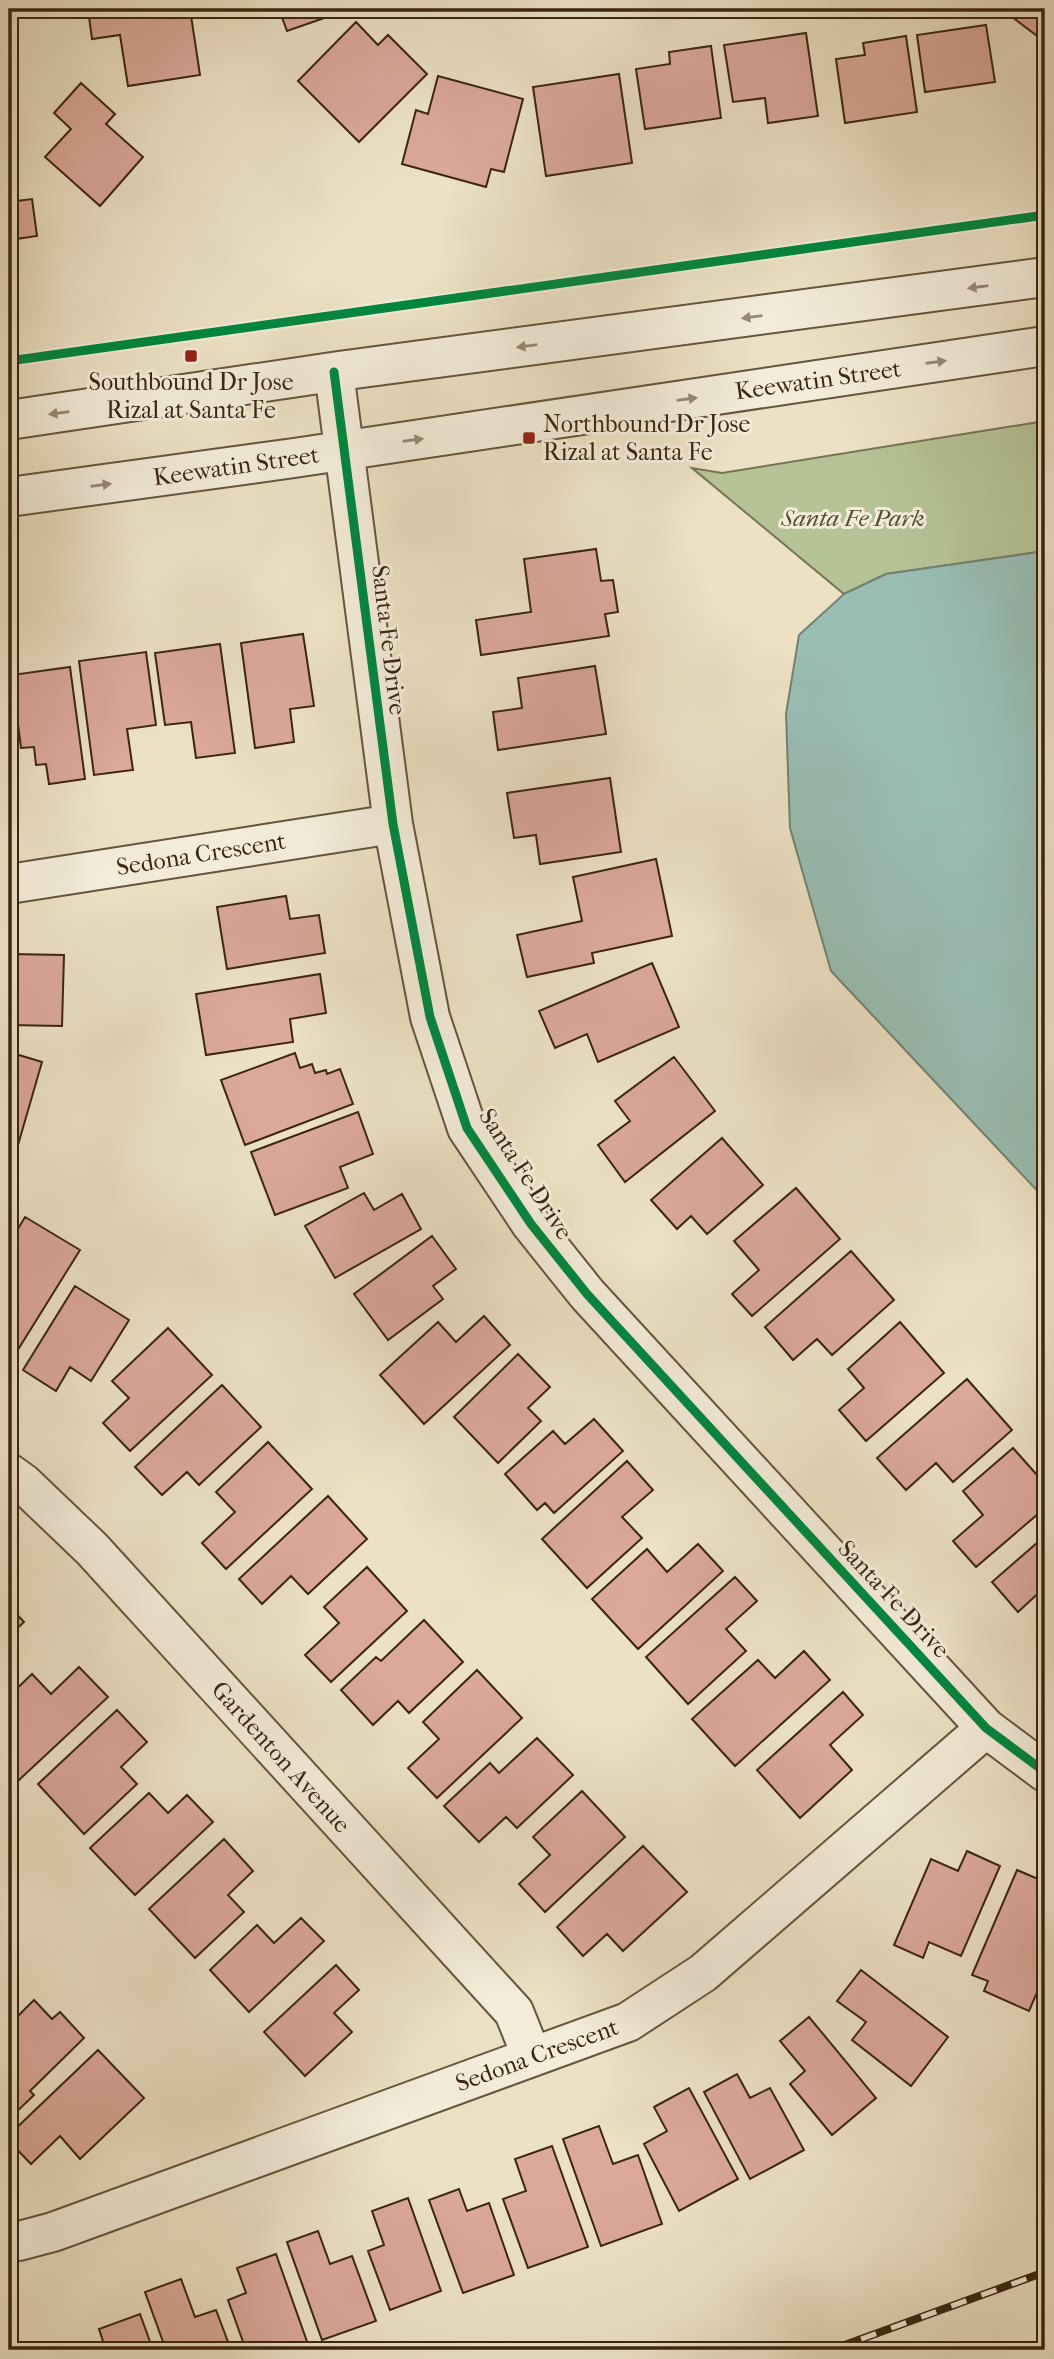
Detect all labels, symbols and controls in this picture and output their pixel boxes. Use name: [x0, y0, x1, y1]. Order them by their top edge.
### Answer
one-way arrow: [967, 282, 989, 293]
one-way arrow: [741, 311, 763, 322]
one-way arrow: [515, 341, 537, 352]
marker: Southbound Dr Jose Rizal at Santa Fe: [183, 348, 199, 364]
street label: Keewatin Street: [733, 354, 903, 406]
one-way arrow: [925, 356, 947, 367]
place label: Southbound Dr Jose Rizal at Santa Fe: [88, 368, 294, 424]
one-way arrow: [676, 394, 698, 405]
one-way arrow: [48, 407, 70, 418]
place label: Northbound Dr Jose Rizal at Santa Fe: [543, 410, 750, 466]
marker: Northbound Dr Jose Rizal at Santa Fe: [521, 430, 537, 446]
one-way arrow: [402, 434, 424, 445]
street label: Keewatin Street: [151, 440, 321, 492]
one-way arrow: [90, 479, 112, 490]
park label: Santa Fe Park: [780, 504, 925, 532]
street label: Santa Fe Drive: [366, 564, 412, 717]
street label: Sedona Crescent: [114, 827, 288, 881]
street label: Santa Fe Drive: [473, 1103, 579, 1245]
street label: Santa Fe Drive: [832, 1534, 956, 1664]
street label: Gardenton Avenue: [206, 1676, 356, 1838]
street label: Sedona Crescent: [452, 2012, 623, 2097]

